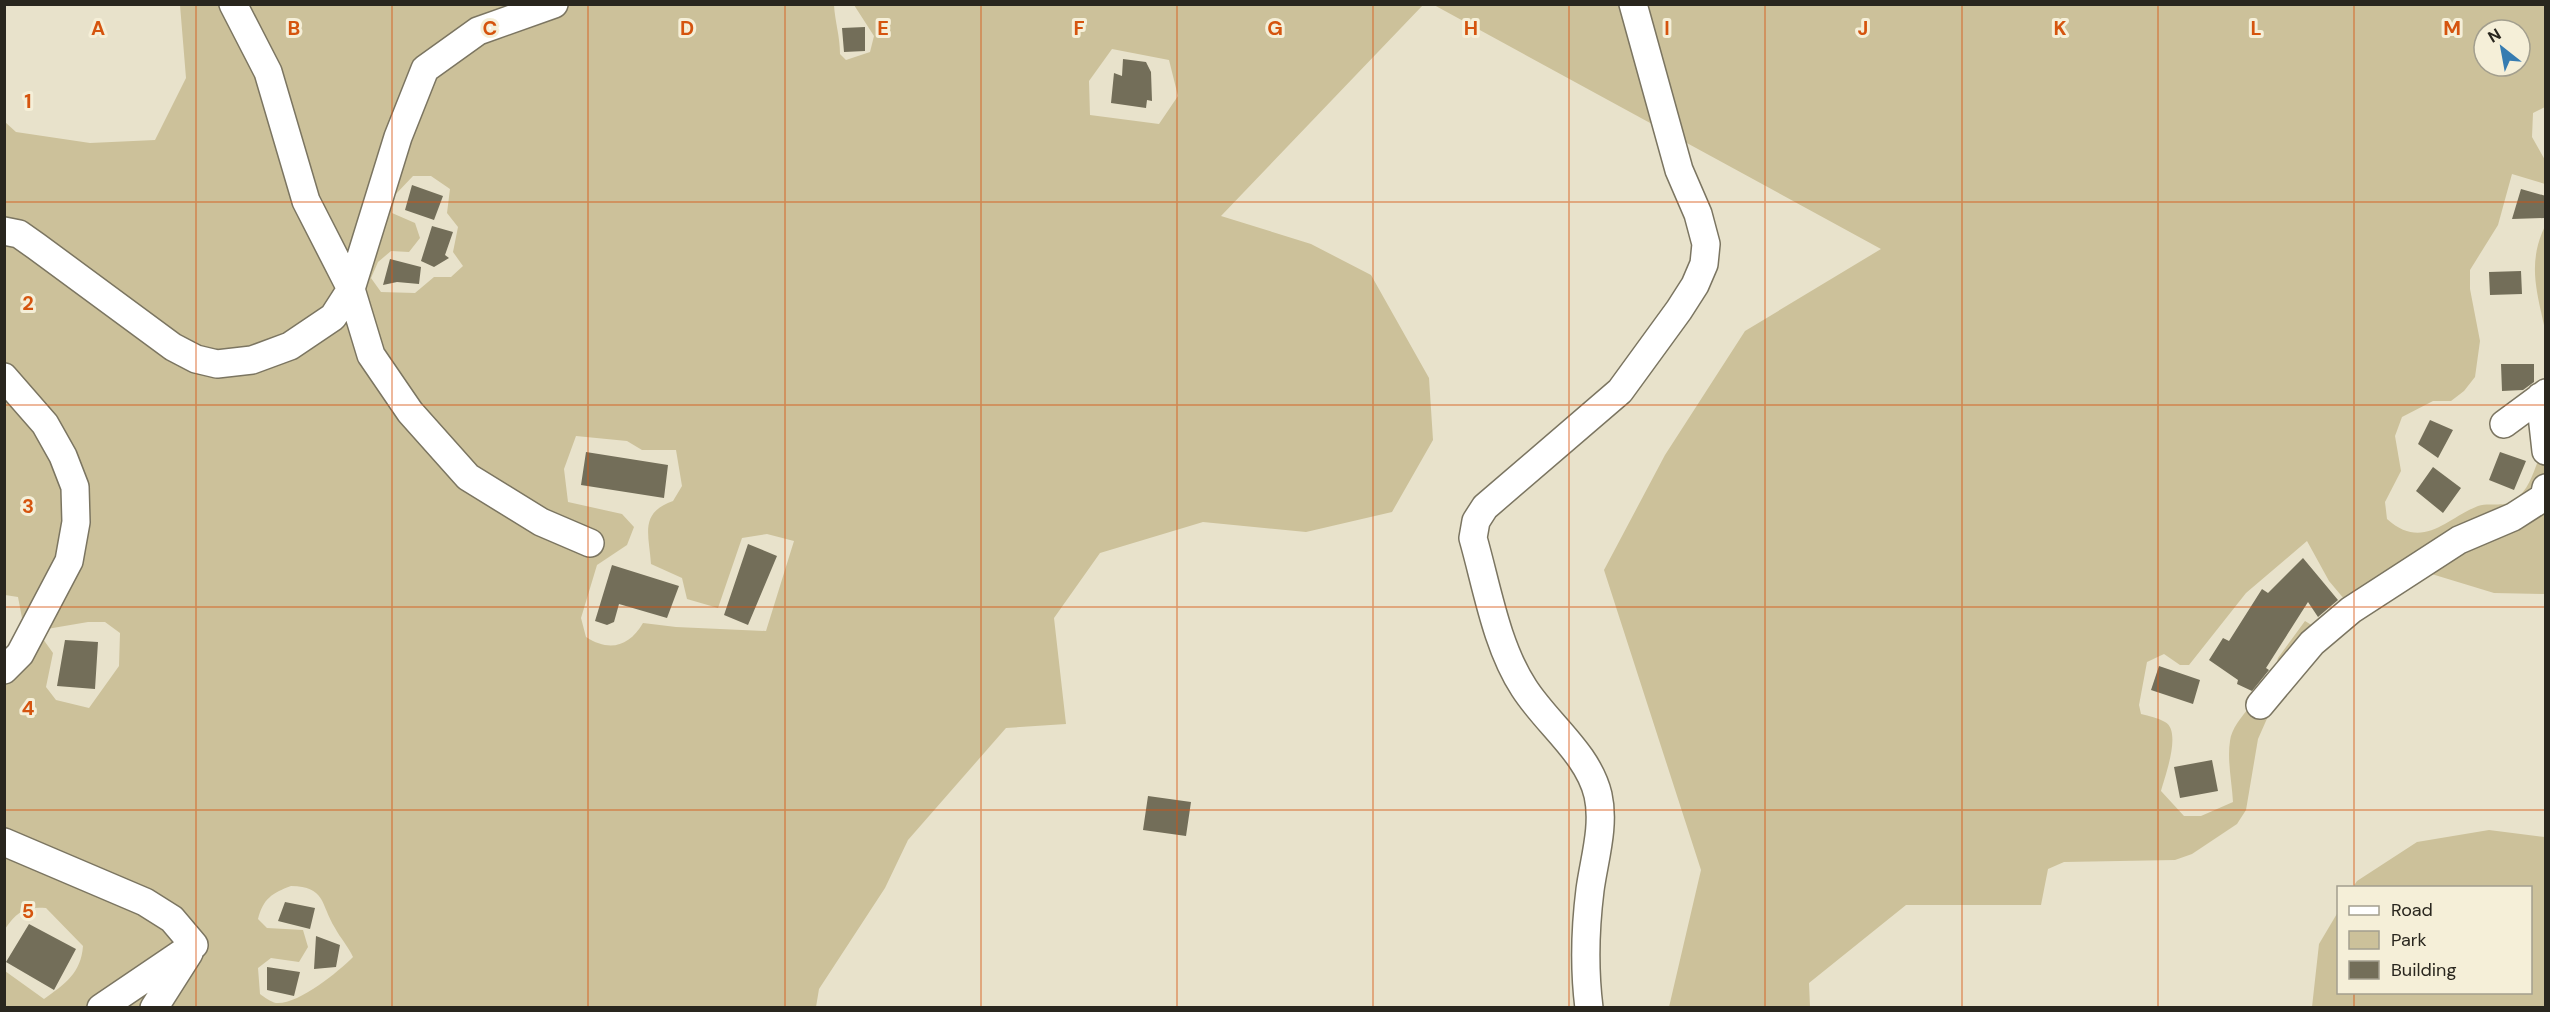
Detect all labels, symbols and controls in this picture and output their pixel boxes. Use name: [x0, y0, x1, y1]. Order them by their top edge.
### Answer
text: A: [91, 15, 105, 41]
text: B: [288, 15, 300, 41]
text: C: [483, 15, 497, 41]
text: D: [680, 15, 694, 41]
text: E: [877, 15, 889, 41]
text: F: [1073, 15, 1085, 41]
text: G: [1267, 15, 1283, 41]
text: H: [1464, 15, 1478, 41]
text: I: [1664, 15, 1670, 41]
text: J: [1858, 15, 1868, 41]
text: K: [2053, 15, 2067, 41]
text: L: [2250, 15, 2262, 41]
text: M: [2443, 15, 2461, 41]
north arrow: [2472, 18, 2532, 78]
text: N: [2484, 24, 2505, 48]
text: 1: [24, 88, 32, 114]
text: 2: [22, 290, 34, 316]
text: 3: [22, 493, 34, 519]
text: 4: [22, 695, 35, 721]
legend: [2337, 886, 2532, 994]
text: 5: [22, 898, 34, 924]
text: Road: [2391, 898, 2433, 922]
text: Park: [2391, 928, 2427, 952]
text: Building: [2391, 958, 2456, 982]

